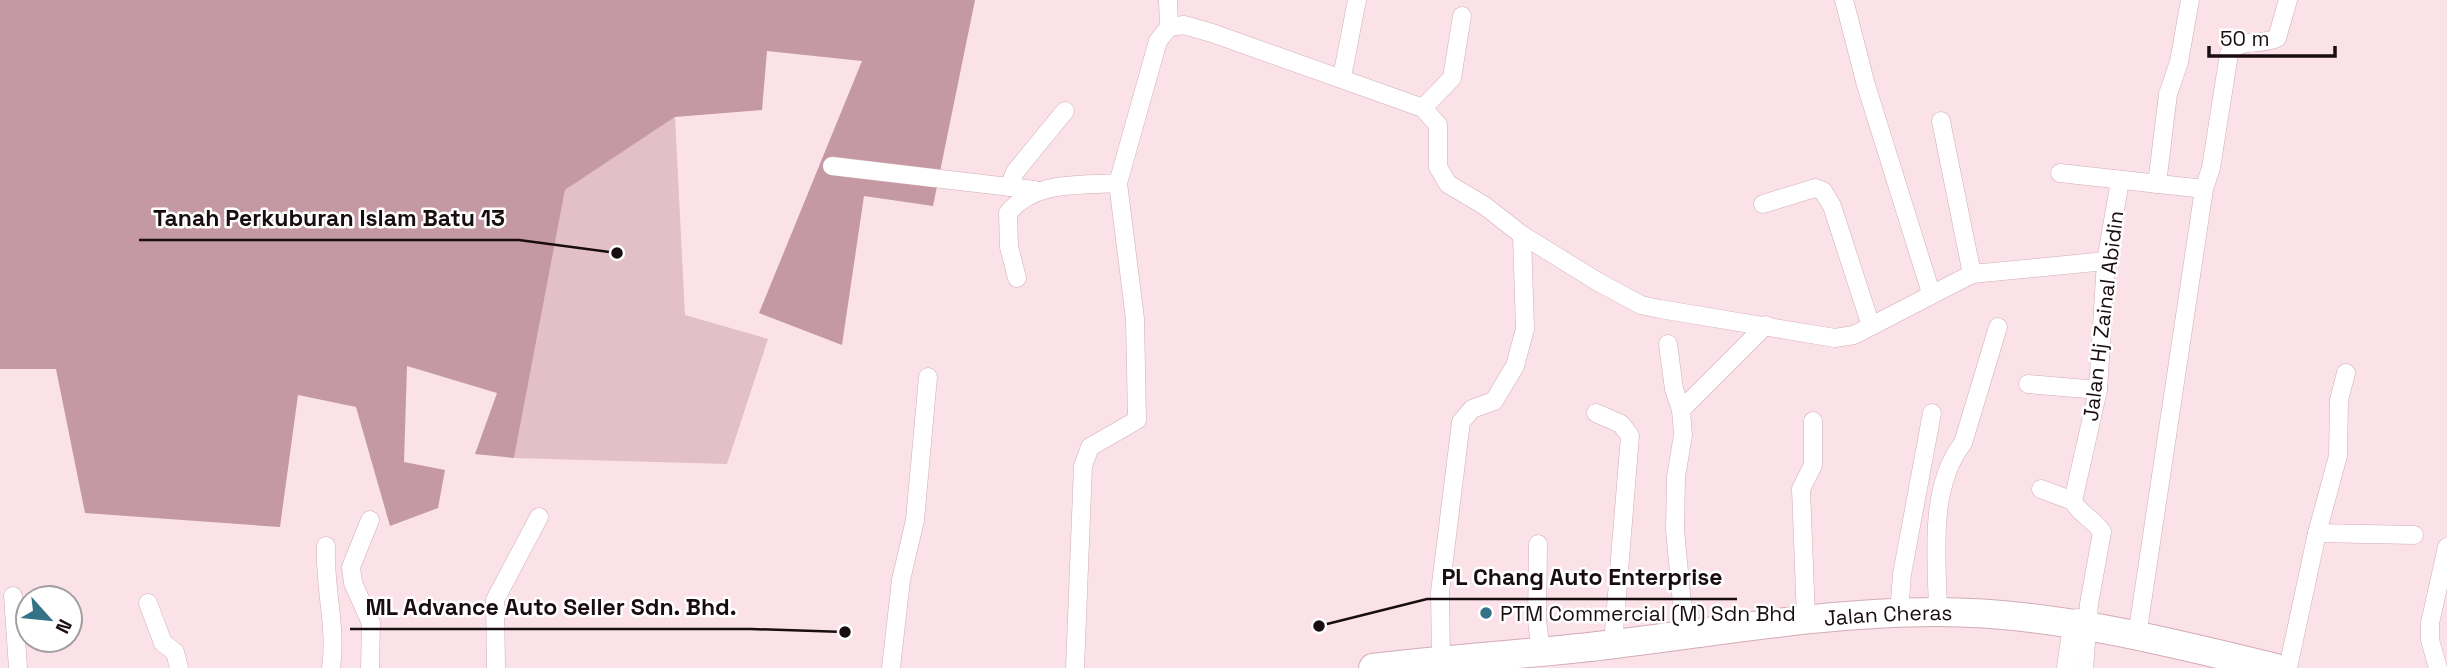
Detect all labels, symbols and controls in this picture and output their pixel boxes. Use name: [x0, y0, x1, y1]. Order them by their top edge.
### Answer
scale bar: [2209, 14, 2335, 58]
text: 50 m: [2220, 25, 2270, 52]
callout: Tanah Perkuburan Islam Batu 13: [139, 196, 519, 240]
text: Tanah Perkuburan Islam Batu 13: [153, 203, 505, 233]
street label: Jalan Hj Zainal Abidin: [2077, 209, 2129, 423]
callout: PL Chang Auto Enterprise: [1427, 555, 1737, 599]
text: PL Chang Auto Enterprise: [1441, 562, 1723, 592]
north arrow: [14, 584, 84, 654]
callout: ML Advance Auto Seller Sdn. Bhd.: [350, 585, 751, 629]
text: ML Advance Auto Seller Sdn. Bhd.: [365, 592, 737, 622]
street label: Jalan Cheras: [1822, 598, 1953, 631]
place label: PTM Commercial (M) Sdn Bhd: [1500, 600, 1796, 627]
marker: PTM Commercial (M) Sdn Bhd: [1478, 605, 1494, 621]
text: N: [50, 615, 78, 638]

